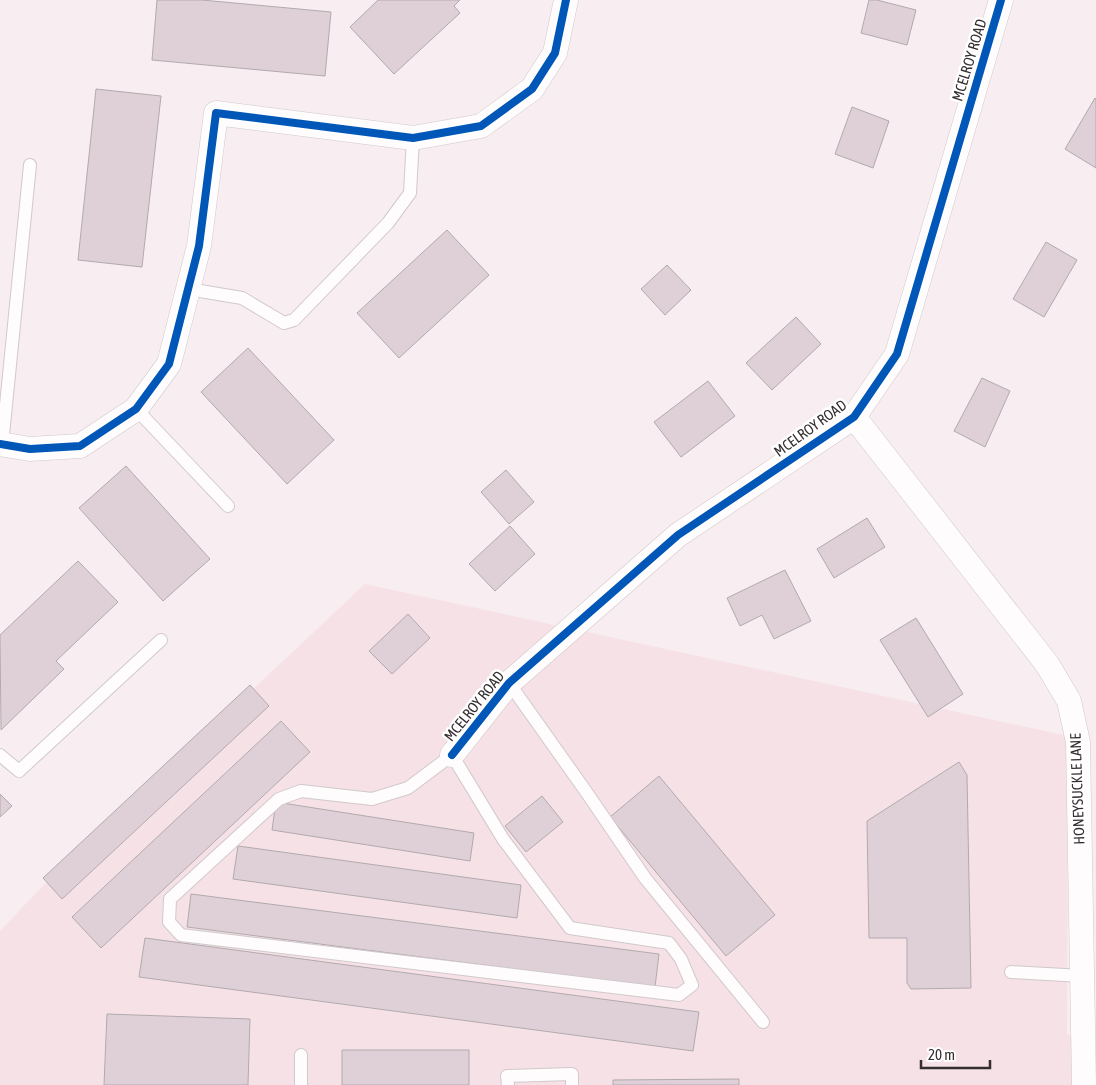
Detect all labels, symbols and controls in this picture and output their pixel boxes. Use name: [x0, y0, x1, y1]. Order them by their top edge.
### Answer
street label: MCELROY ROAD: [948, 17, 990, 103]
street label: MCELROY ROAD: [771, 396, 849, 460]
street label: MCELROY ROAD: [441, 668, 507, 744]
street label: HONEYSUCKLE LANE: [1067, 732, 1087, 845]
scale bar: [921, 1038, 990, 1070]
text: 20 m: [928, 1046, 955, 1063]

